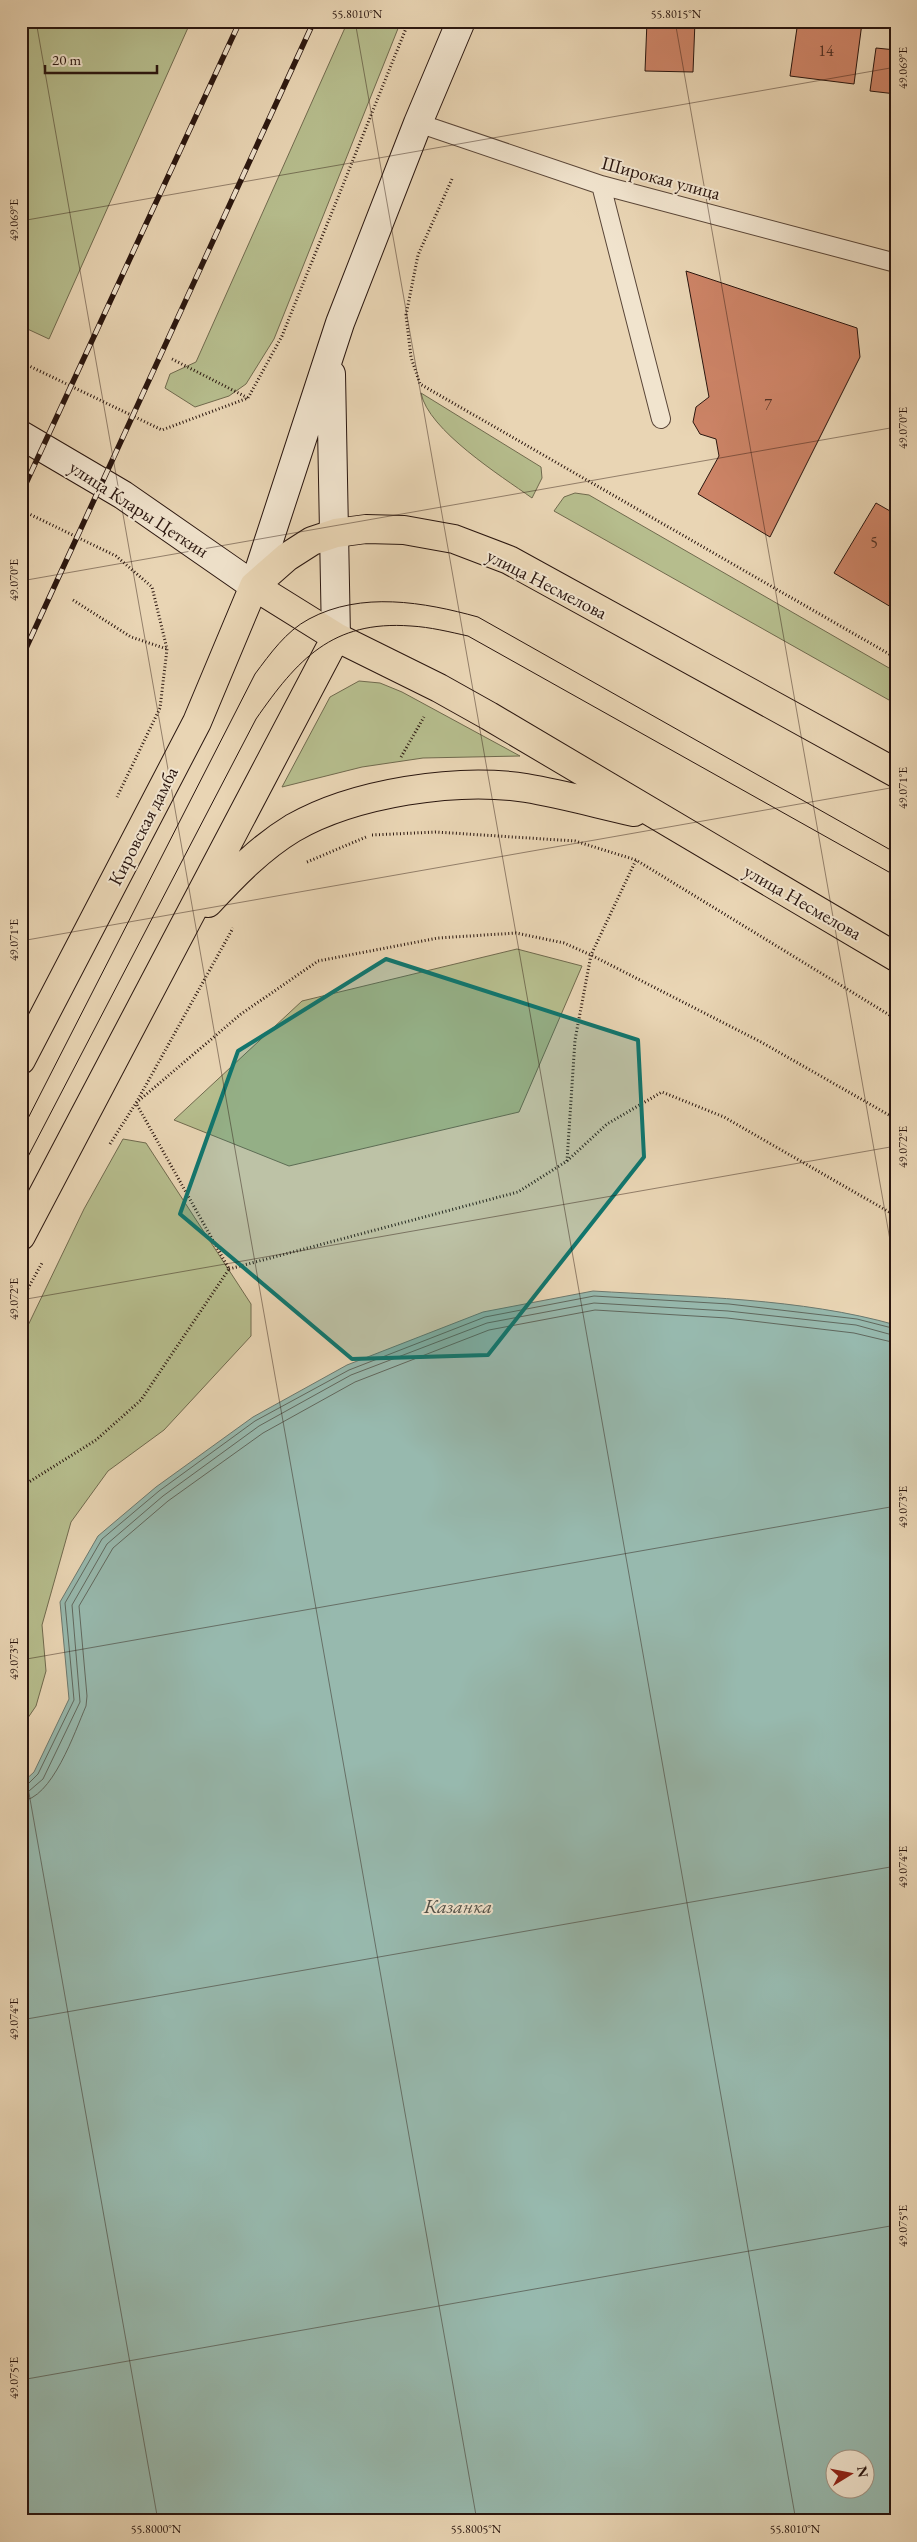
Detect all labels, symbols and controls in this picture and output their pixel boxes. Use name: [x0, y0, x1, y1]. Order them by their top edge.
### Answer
text: 55.8010°N: [332, 6, 383, 22]
text: 55.8015°N: [651, 6, 702, 22]
house number: 14: [818, 40, 834, 61]
scale bar: [45, 42, 158, 74]
text: 49.069°E: [895, 47, 911, 89]
text: 20 m: [52, 50, 81, 69]
street label: Широкая улица: [599, 150, 724, 206]
text: 49.069°E: [6, 199, 22, 241]
house number: 7: [764, 394, 772, 415]
text: 49.070°E: [895, 407, 911, 449]
street label: улица Клары Цеткин: [64, 454, 214, 564]
house number: 5: [870, 532, 878, 553]
street label: улица Несмелова: [483, 543, 612, 625]
text: 49.070°E: [6, 559, 22, 601]
street label: Кировская дамба: [102, 762, 184, 890]
text: 49.071°E: [895, 767, 911, 809]
street label: улица Несмелова: [740, 858, 867, 946]
text: 49.071°E: [6, 919, 22, 961]
text: 49.072°E: [895, 1126, 911, 1168]
text: 49.072°E: [6, 1278, 22, 1320]
text: 49.073°E: [895, 1486, 911, 1528]
text: 49.073°E: [6, 1638, 22, 1680]
text: 49.074°E: [895, 1846, 911, 1888]
water label: Казанка: [423, 1893, 492, 1919]
text: 49.074°E: [6, 1998, 22, 2040]
text: 49.075°E: [895, 2205, 911, 2247]
text: 49.075°E: [6, 2357, 22, 2399]
north arrow: [824, 2450, 874, 2500]
text: N: [853, 2465, 873, 2480]
text: 55.8000°N: [131, 2521, 182, 2537]
text: 55.8005°N: [451, 2521, 502, 2537]
text: 55.8010°N: [770, 2521, 821, 2537]

